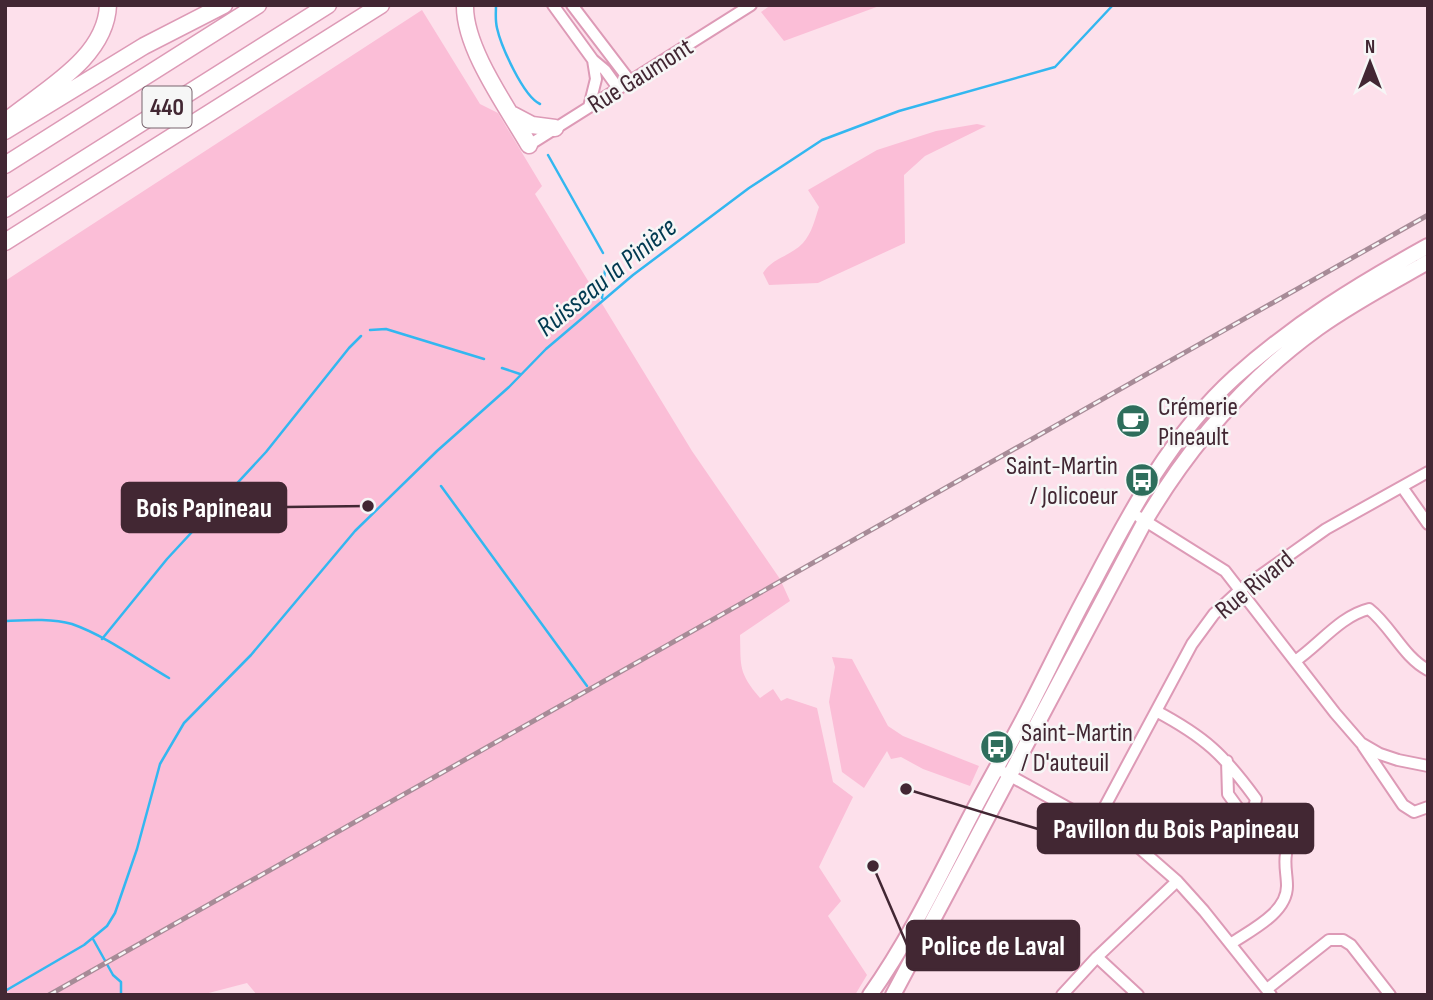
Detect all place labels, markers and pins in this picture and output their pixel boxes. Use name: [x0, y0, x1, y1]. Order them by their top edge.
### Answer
place label: Crémerie Pineault: [1158, 392, 1238, 453]
cafe icon: Crémerie Pineault: [1114, 402, 1152, 440]
place label: Saint-Martin / Jolicoeur: [1006, 451, 1119, 512]
bus stop icon: Saint-Martin / Jolicoeur: [1123, 461, 1161, 499]
callout: Bois Papineau: [122, 483, 286, 532]
place label: Saint-Martin / D'auteuil: [1021, 718, 1133, 779]
bus stop icon: Saint-Martin / D'auteuil: [978, 728, 1016, 766]
callout: Pavillon du Bois Papineau: [1038, 804, 1313, 853]
callout: Police de Laval: [907, 921, 1079, 970]

